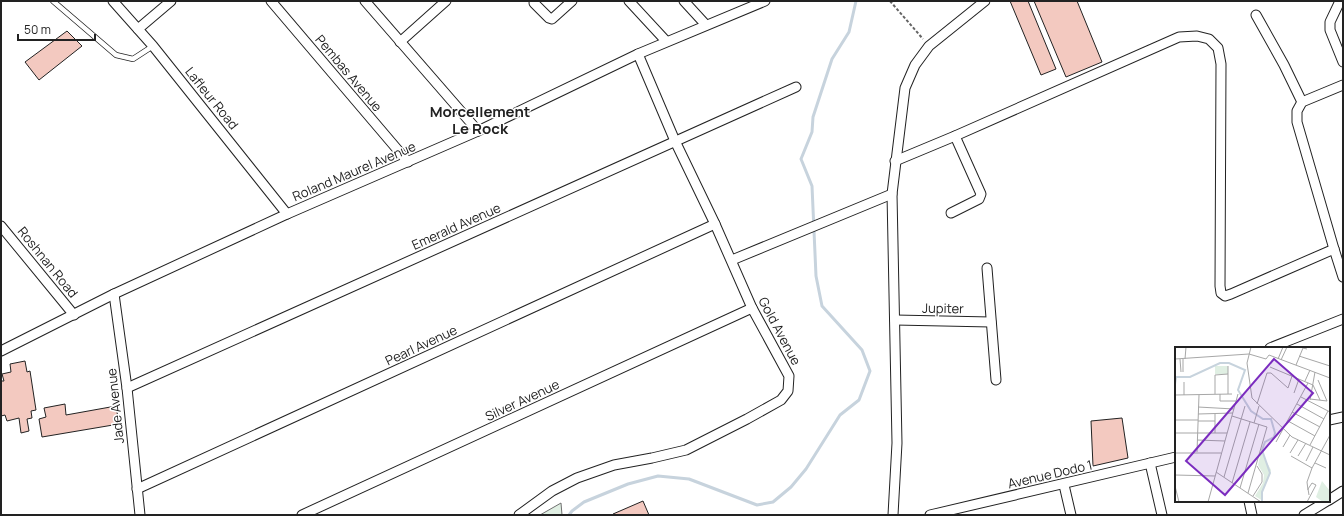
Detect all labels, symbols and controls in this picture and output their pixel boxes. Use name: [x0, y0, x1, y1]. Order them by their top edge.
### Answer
scale bar: [18, 16, 95, 42]
text: 50 m: [24, 21, 51, 38]
street label: Pembas Avenue: [312, 31, 387, 116]
street label: Lafleur Road: [181, 63, 243, 133]
district label: Morcellement Le Rock: [430, 101, 530, 139]
street label: Roland Maurel Avenue: [290, 137, 419, 205]
street label: Emerald Avenue: [409, 198, 504, 254]
street label: Roshnan Road: [14, 223, 82, 301]
street label: Gold Avenue: [755, 294, 806, 369]
street label: Jupiter: [922, 299, 964, 317]
street label: Pearl Avenue: [382, 320, 460, 369]
inset map: [1175, 347, 1330, 502]
street label: Jade Avenue: [102, 367, 128, 445]
street label: Silver Avenue: [482, 375, 562, 425]
street label: Avenue Dodo 1: [1006, 455, 1094, 493]

